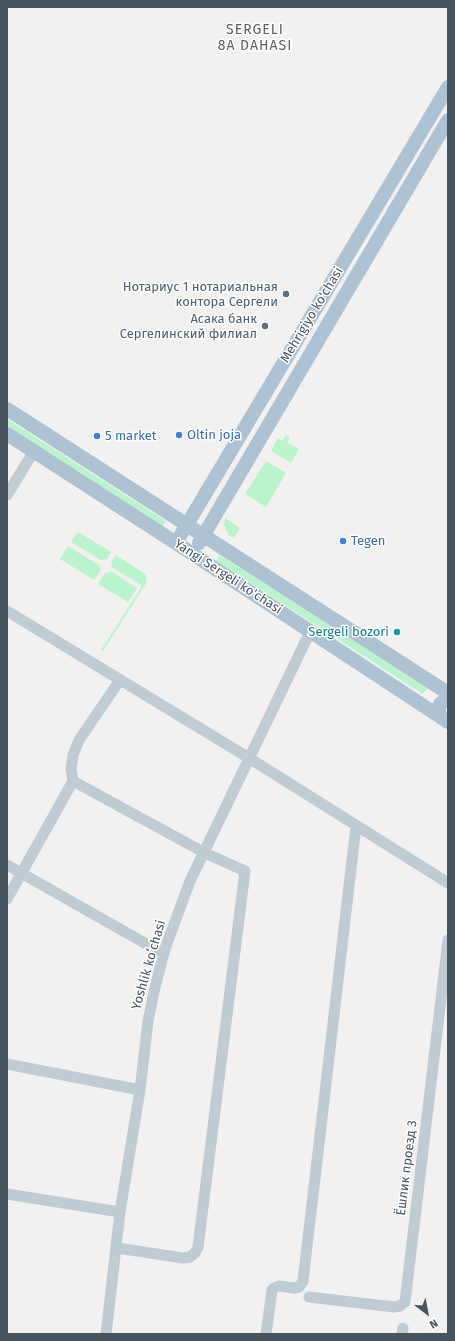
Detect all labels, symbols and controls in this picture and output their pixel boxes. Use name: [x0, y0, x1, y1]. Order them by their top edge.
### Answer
district label: SERGELI 8A DAHASI: [218, 22, 292, 54]
street label: Mehrigiyo ko'chasi: [277, 264, 347, 366]
place label: Нотариус 1 нотариальная контора Сергели: [123, 279, 278, 310]
marker: Нотариус 1 нотариальная контора Сергели: [281, 289, 291, 299]
place label: Асака банк Сергелинский филиал: [120, 311, 257, 342]
marker: Асака банк Сергелинский филиал: [260, 321, 270, 331]
place label: Oltin joja: [187, 427, 241, 443]
place label: 5 market: [105, 428, 157, 444]
marker: Oltin joja: [174, 430, 184, 440]
marker: 5 market: [92, 431, 102, 441]
place label: Tegen: [351, 533, 385, 549]
street label: Yangi Sergeli ko'chasi: [171, 536, 285, 618]
marker: Tegen: [338, 536, 348, 546]
place label: Sergeli bozori: [308, 624, 389, 640]
marker: Sergeli bozori: [392, 627, 402, 637]
street label: Yoshlik koʻchasi: [129, 918, 169, 1012]
street label: Ёшлик проезд 3: [393, 1119, 421, 1217]
north arrow: [407, 1293, 447, 1333]
text: N: [427, 1316, 440, 1331]

